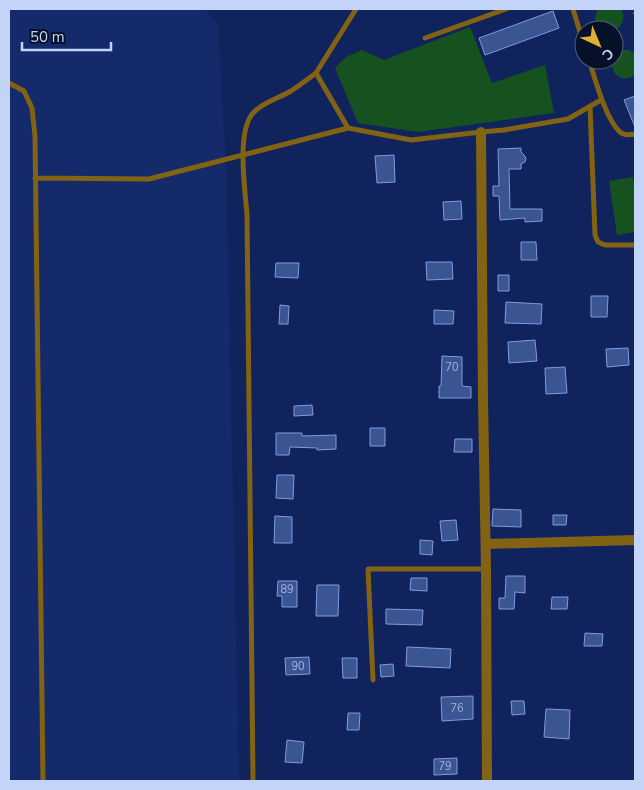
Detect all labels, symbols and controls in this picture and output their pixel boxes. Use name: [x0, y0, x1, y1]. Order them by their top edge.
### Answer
scale bar: [22, 20, 111, 52]
north arrow: [574, 20, 624, 70]
text: 50 m: [30, 27, 65, 47]
text: С: [597, 44, 618, 64]
house number: 70: [445, 360, 459, 375]
house number: 89: [280, 582, 294, 597]
house number: 90: [291, 659, 305, 674]
house number: 76: [450, 701, 464, 716]
house number: 79: [438, 759, 452, 774]

